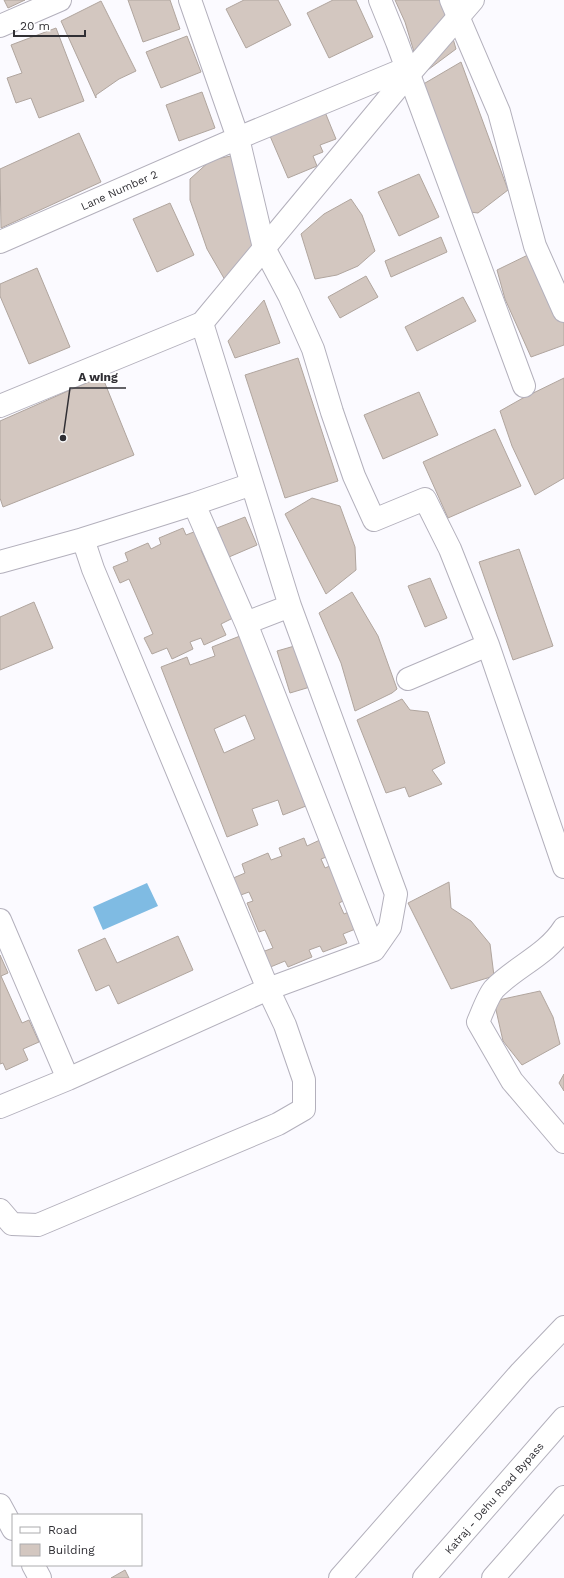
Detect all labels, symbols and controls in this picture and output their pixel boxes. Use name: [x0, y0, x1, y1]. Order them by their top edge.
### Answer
scale bar: [14, 12, 85, 38]
text: 20 m: [20, 19, 50, 33]
street label: Lane Number 2: [79, 168, 160, 213]
callout: A wing: [70, 364, 126, 388]
text: A wing: [78, 370, 118, 384]
street label: Katraj - Dehu Road Bypass: [442, 1440, 547, 1557]
legend: [12, 1514, 142, 1566]
text: Road: [48, 1523, 77, 1537]
text: Building: [48, 1543, 95, 1557]

